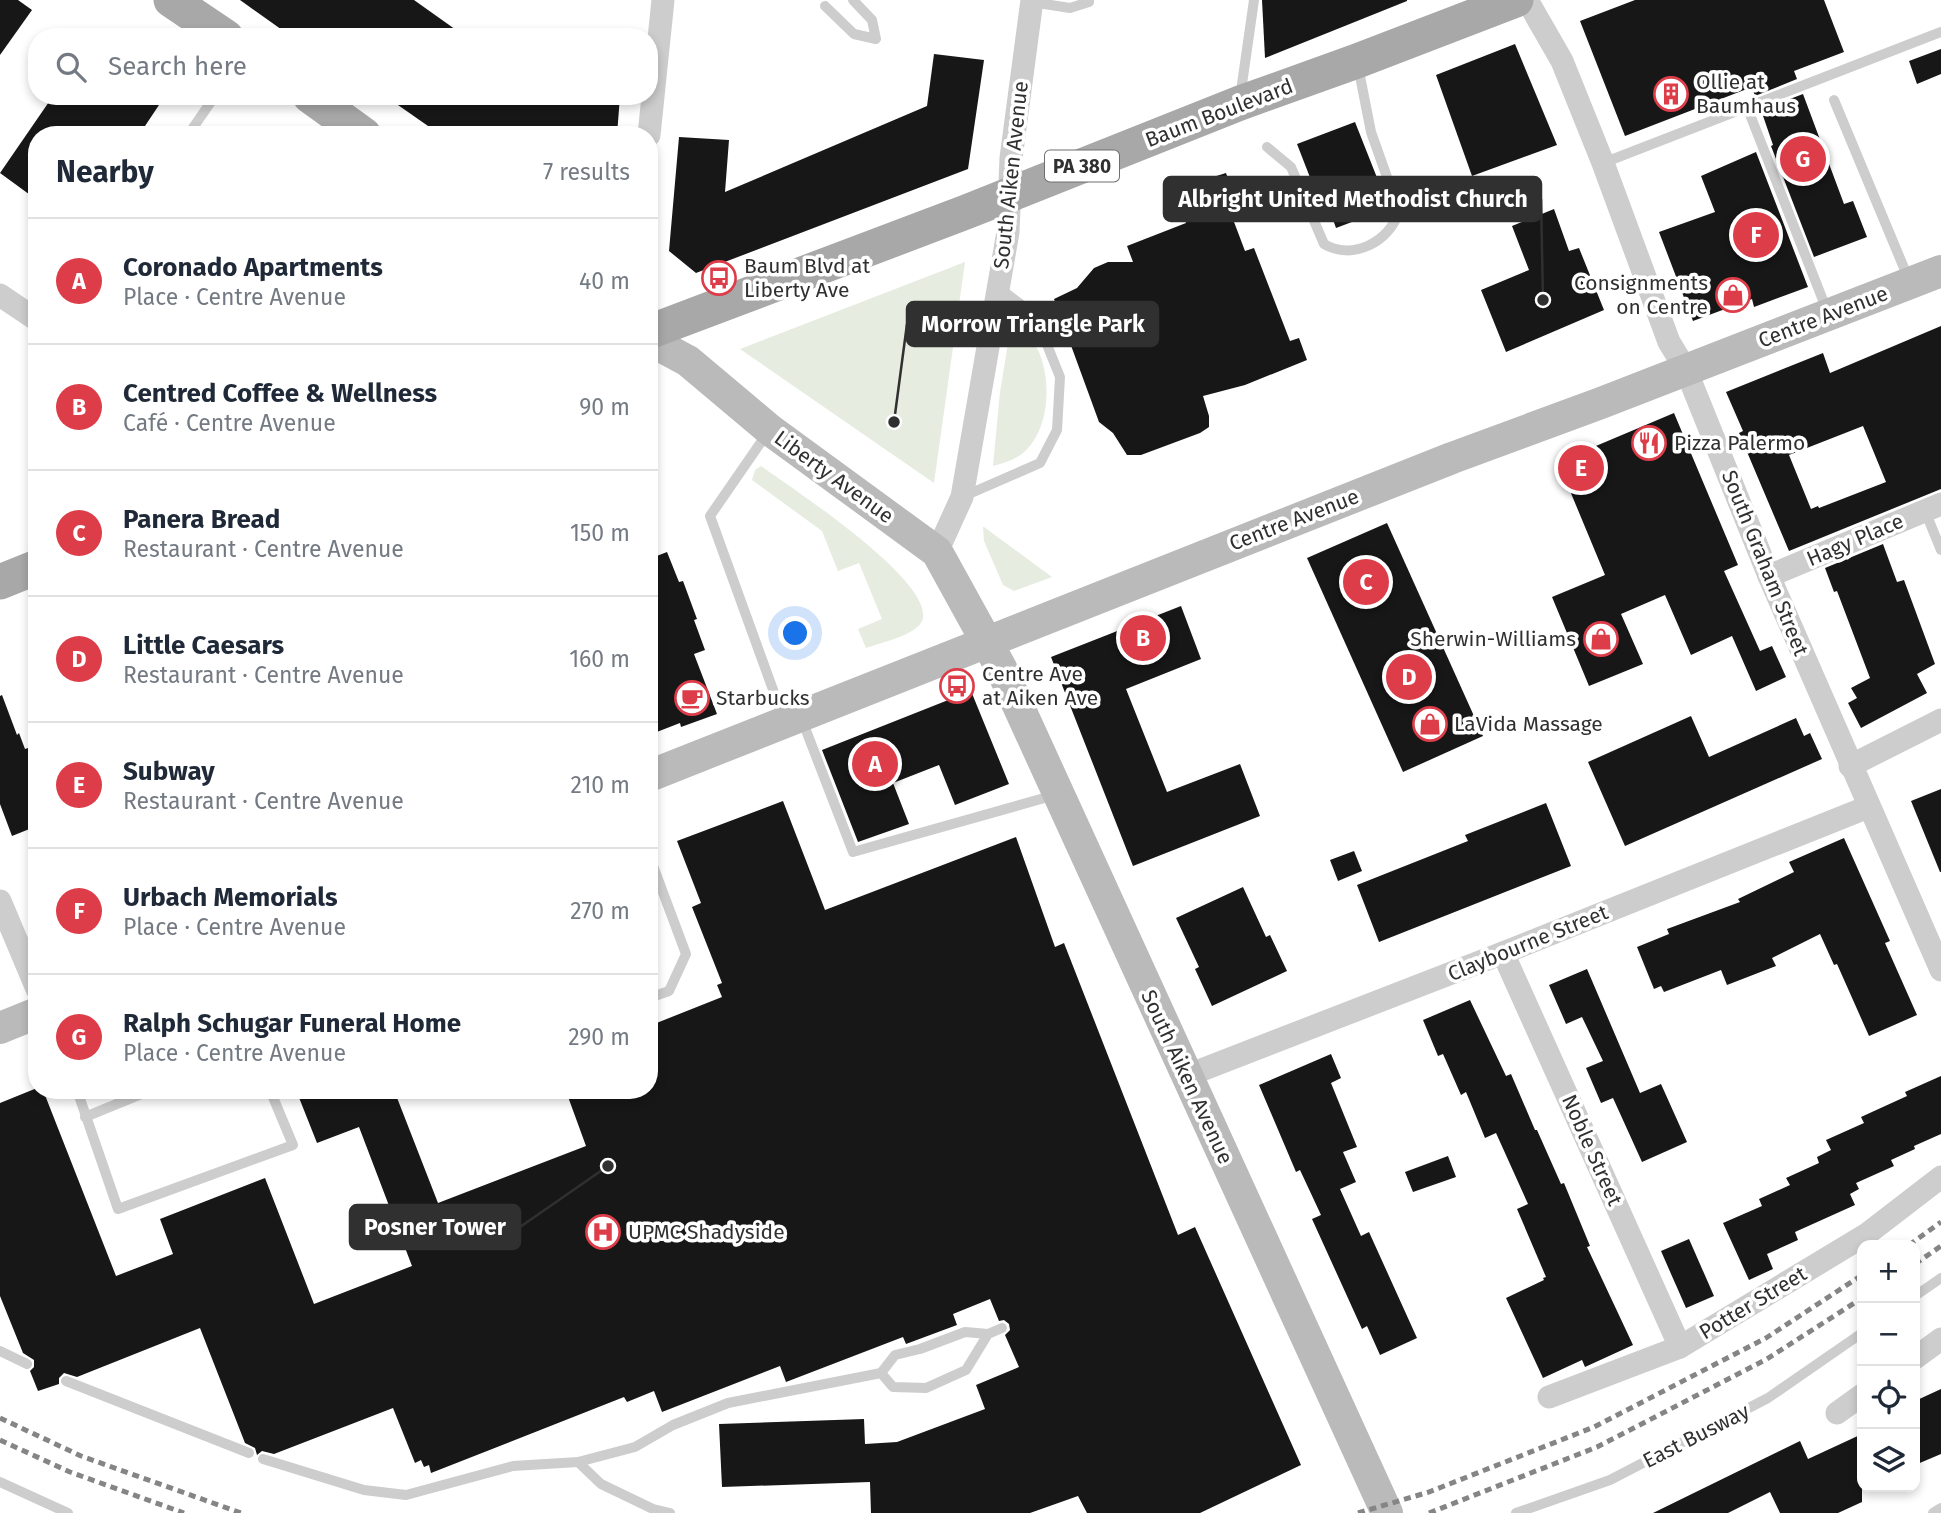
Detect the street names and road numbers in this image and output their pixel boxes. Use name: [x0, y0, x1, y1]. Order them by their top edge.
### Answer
street label: Baum Boulevard: [1141, 73, 1297, 153]
street label: South Aiken Avenue: [988, 80, 1034, 270]
road number: PA 380: [1045, 150, 1119, 182]
street label: Centre Avenue: [1754, 280, 1892, 354]
street label: Liberty Avenue: [769, 425, 899, 529]
street label: South Graham Street: [1716, 466, 1814, 660]
street label: Centre Avenue: [1225, 483, 1363, 557]
street label: Hagy Place: [1803, 508, 1907, 572]
street label: Claybourne Street: [1444, 899, 1612, 987]
street label: South Aiken Avenue: [1135, 986, 1239, 1168]
street label: Noble Street: [1556, 1090, 1628, 1210]
street label: Potter Street: [1695, 1261, 1812, 1345]
street label: East Busway: [1638, 1398, 1754, 1474]

